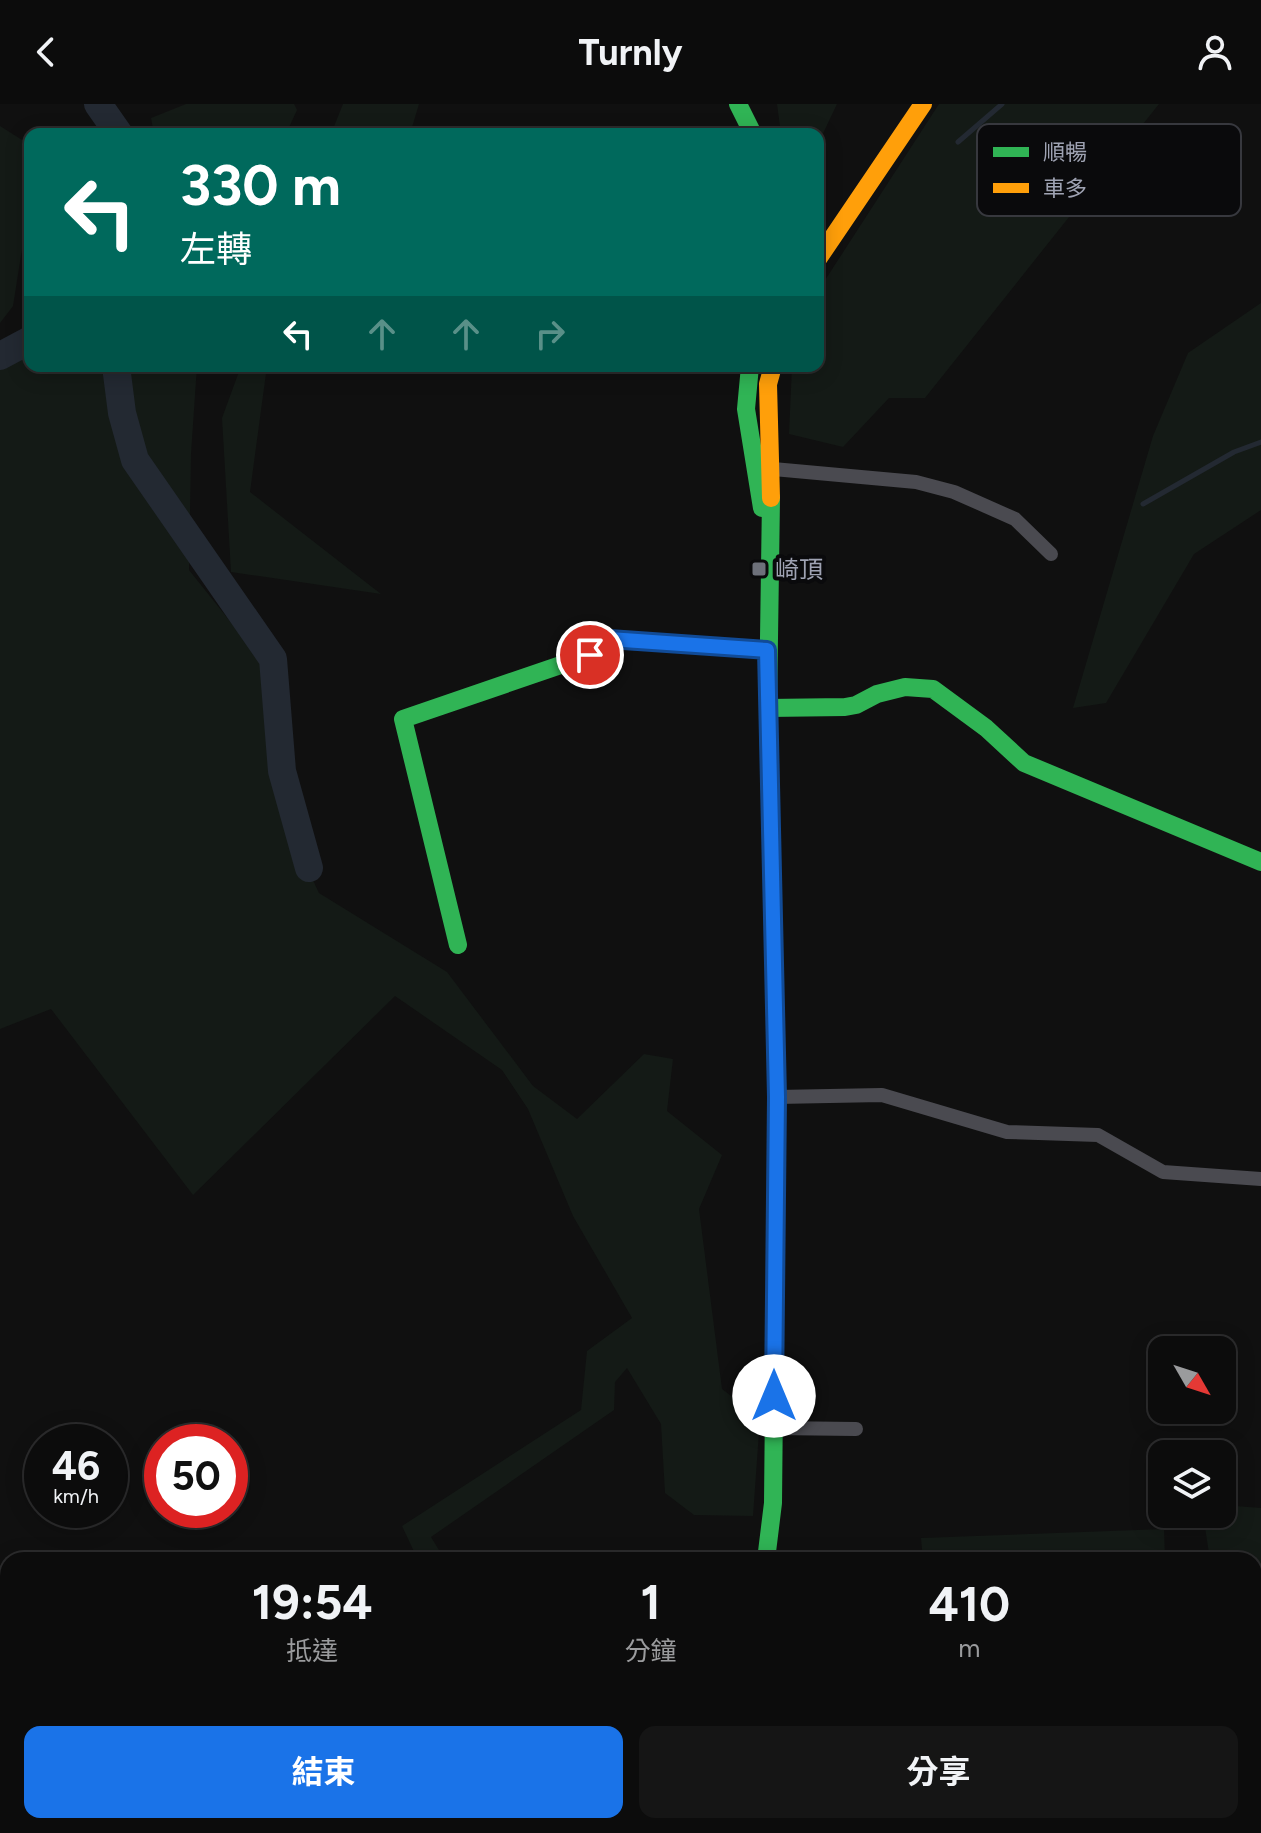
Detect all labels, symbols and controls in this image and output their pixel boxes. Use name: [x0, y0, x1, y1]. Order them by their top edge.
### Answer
icon: back: [24, 30, 68, 74]
icon: person: [1193, 30, 1237, 74]
text: Turnly: [579, 31, 682, 74]
legend: [977, 124, 1241, 216]
text: 順暢: [1043, 139, 1087, 166]
text: 330 m: [180, 152, 341, 219]
icon: left: [48, 160, 152, 264]
text: 車多: [1043, 175, 1087, 202]
text: 左轉: [180, 228, 252, 271]
icon: left: [276, 312, 320, 356]
icon: ahead: [360, 312, 404, 356]
icon: ahead: [444, 312, 488, 356]
icon: right: [528, 312, 572, 356]
place label: 崎頂: [775, 555, 823, 584]
marker: 崎頂: [750, 560, 768, 578]
pin: [556, 621, 624, 689]
icon: arrive: [568, 633, 612, 677]
north arrow: [1148, 1336, 1236, 1424]
map controls: [1148, 1336, 1236, 1528]
position arrow: [732, 1354, 816, 1438]
speed limit sign: 50: [144, 1424, 248, 1528]
button: layers: [1148, 1440, 1236, 1528]
text: 46: [52, 1442, 100, 1490]
text: km/h: [53, 1484, 99, 1508]
text: 19:54: [252, 1573, 373, 1631]
text: 1: [640, 1573, 661, 1631]
text: 410: [928, 1575, 1010, 1633]
text: m: [958, 1632, 980, 1664]
text: 抵達: [286, 1635, 338, 1667]
text: 分鐘: [625, 1635, 677, 1667]
button: 結束: [24, 1726, 623, 1818]
button: 分享: [639, 1726, 1238, 1818]

